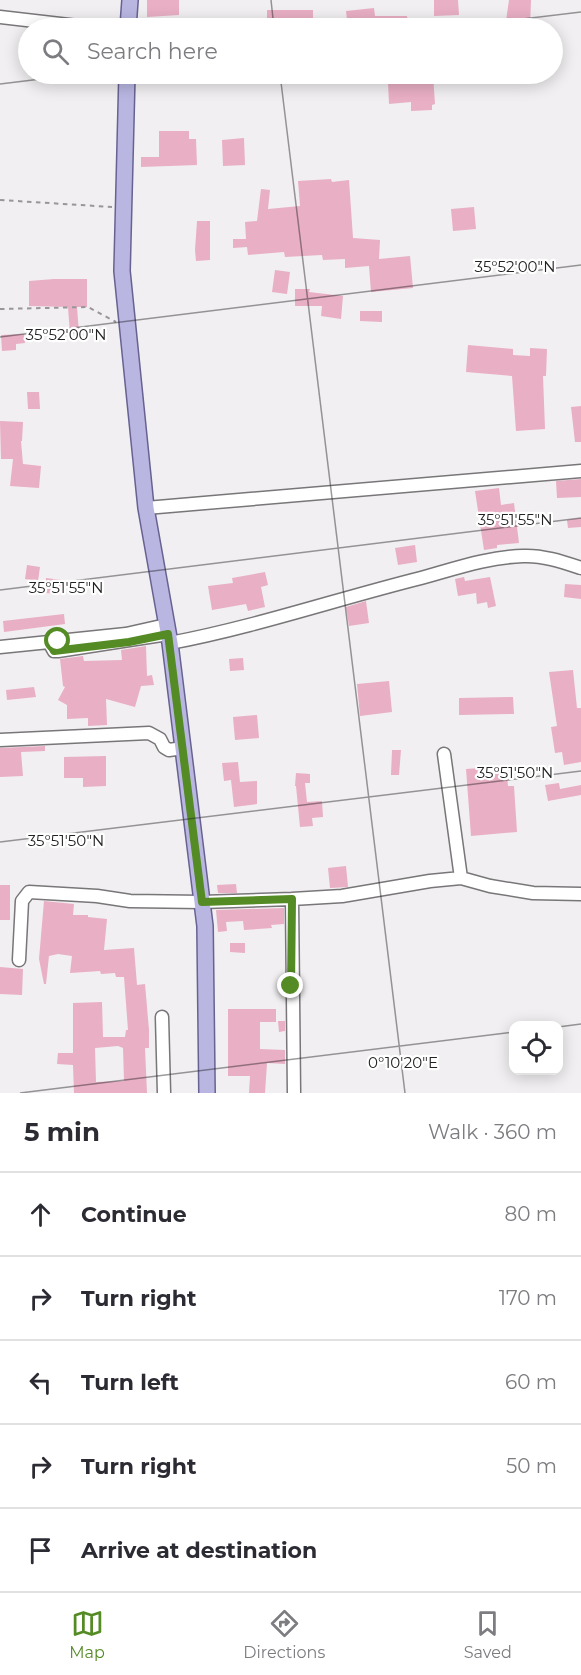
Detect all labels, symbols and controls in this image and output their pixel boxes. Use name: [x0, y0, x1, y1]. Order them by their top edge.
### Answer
search box: [18, 18, 563, 84]
icon: search: [39, 35, 72, 68]
text: Search here: [87, 38, 218, 65]
text: 35°52'00"N: [475, 257, 555, 276]
text: 35°52'00"N: [26, 325, 106, 344]
text: 35°51'55"N: [478, 510, 552, 529]
text: 35°51'55"N: [29, 578, 103, 597]
route start: [44, 627, 70, 653]
text: 35°51'50"N: [477, 763, 553, 782]
text: 35°51'50"N: [28, 831, 104, 850]
route end: [277, 972, 303, 998]
map controls: [509, 1021, 563, 1075]
button: locate: [509, 1021, 563, 1075]
text: 0°10'20"E: [368, 1053, 438, 1072]
text: 5 min: [24, 1116, 100, 1148]
text: Walk · 360 m: [428, 1120, 557, 1144]
icon: ahead: [24, 1198, 57, 1231]
text: Continue: [81, 1201, 187, 1228]
text: 80 m: [505, 1202, 557, 1226]
icon: right: [24, 1282, 57, 1315]
text: Turn right: [81, 1285, 196, 1312]
text: 170 m: [499, 1286, 557, 1310]
icon: left: [24, 1366, 57, 1399]
text: Turn left: [81, 1369, 179, 1396]
text: 60 m: [505, 1370, 557, 1394]
icon: right: [24, 1450, 57, 1483]
text: Turn right: [81, 1453, 196, 1480]
text: 50 m: [506, 1454, 557, 1478]
icon: arrive: [24, 1534, 57, 1567]
text: Arrive at destination: [81, 1537, 317, 1564]
tab: Map: [69, 1607, 105, 1662]
tab: Directions: [243, 1607, 325, 1662]
tab: Saved: [464, 1607, 512, 1662]

